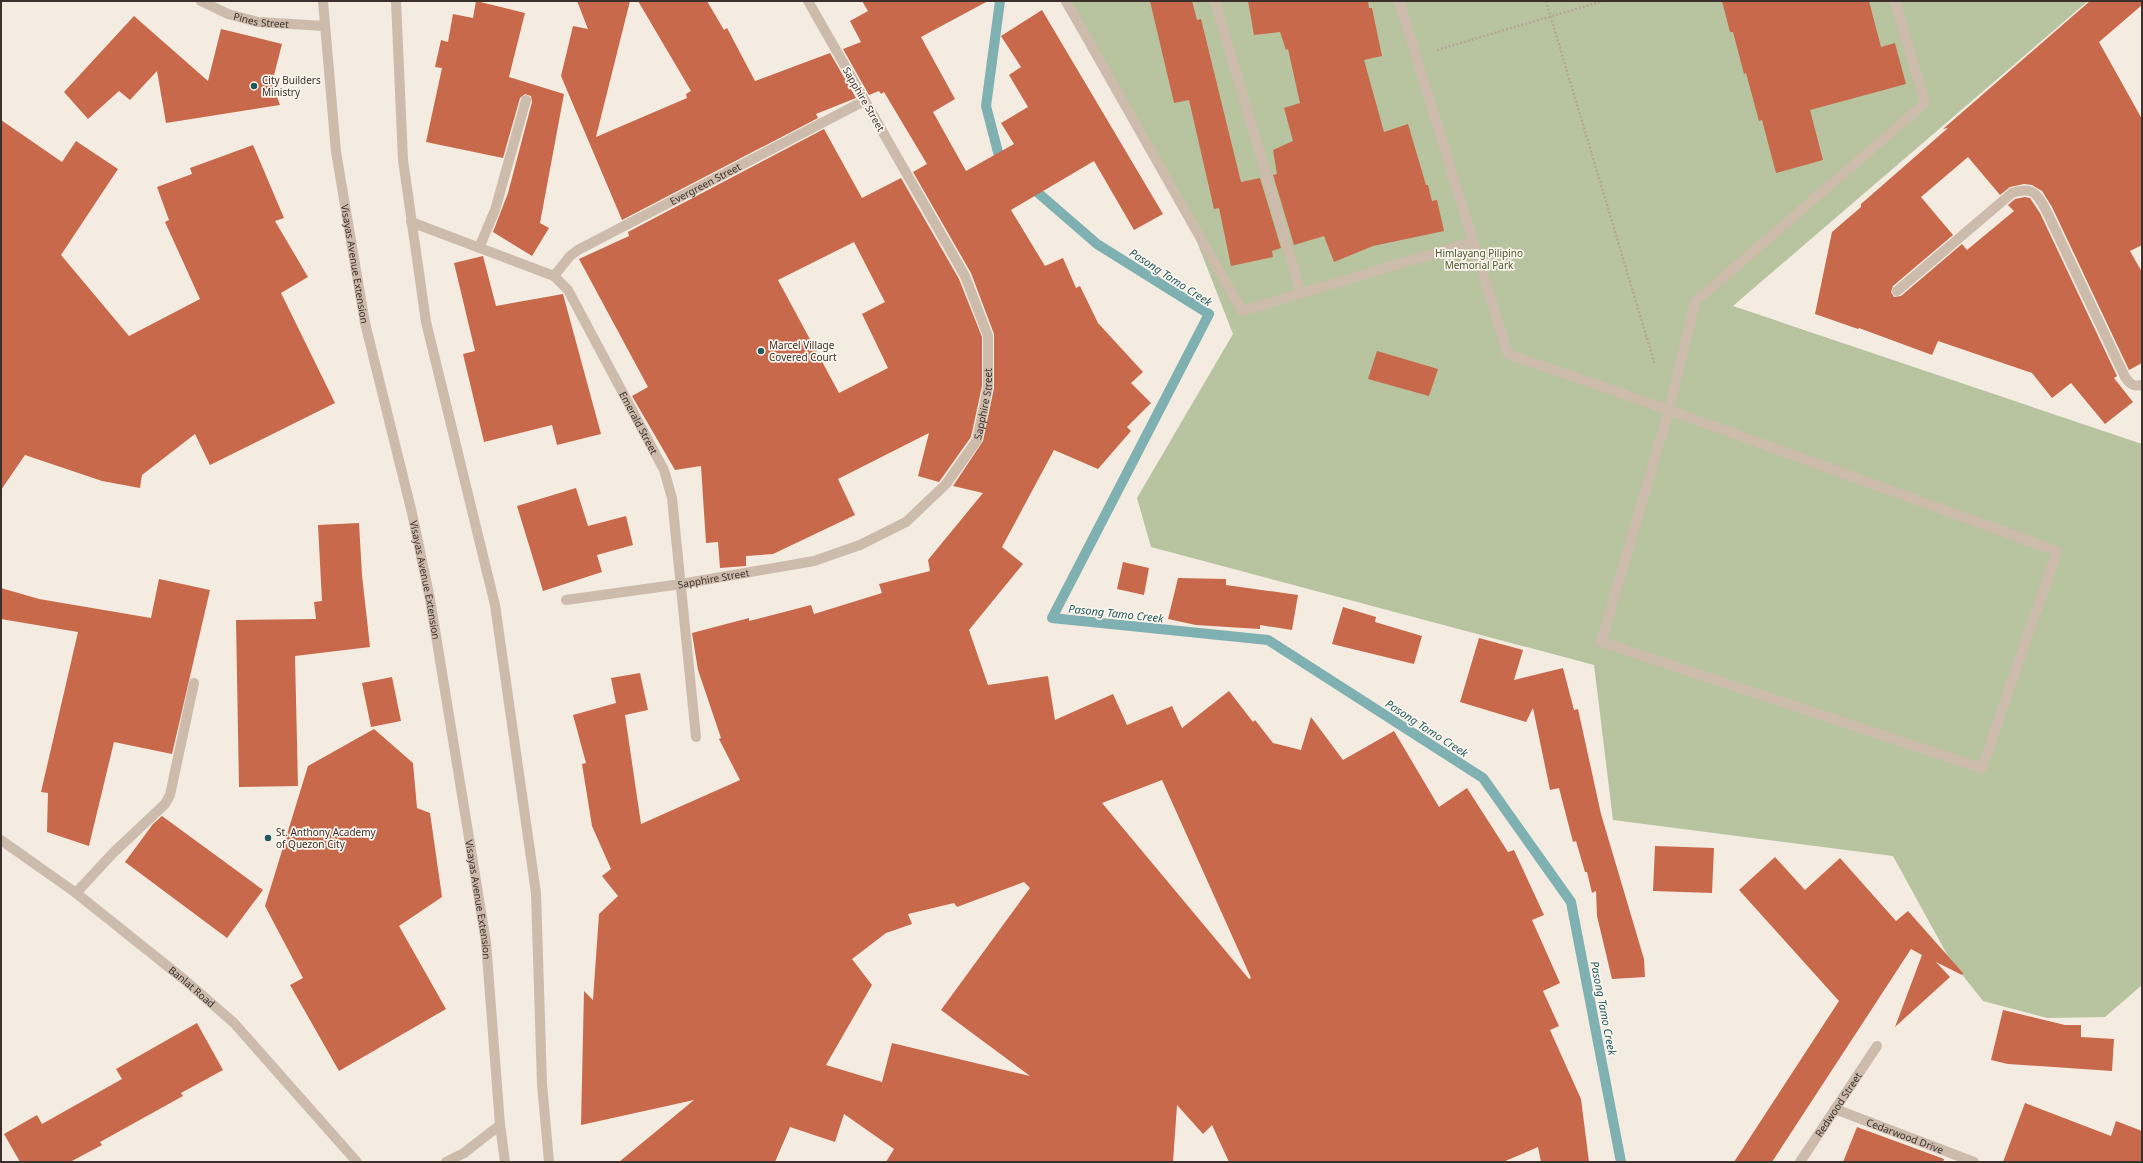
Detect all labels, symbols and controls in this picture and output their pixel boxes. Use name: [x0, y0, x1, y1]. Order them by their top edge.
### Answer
street label: Pines Street: [232, 9, 290, 31]
street label: Sapphire Street: [840, 64, 888, 134]
place label: City Builders Ministry: [262, 73, 321, 99]
marker: City Builders Ministry: [249, 81, 259, 91]
street label: Evergreen Street: [667, 159, 744, 208]
street label: Visayas Avenue Extension: [338, 203, 372, 325]
water label: Pasong Tamo Creek: [1127, 245, 1216, 310]
park label: Himlayang Pilipino Memorial Park: [1435, 246, 1523, 272]
place label: Marcel Village Covered Court: [769, 338, 837, 364]
marker: Marcel Village Covered Court: [756, 346, 766, 356]
street label: Sapphire Street: [970, 368, 995, 441]
street label: Emerald Street: [616, 389, 661, 457]
street label: Visayas Avenue Extension: [407, 519, 443, 640]
street label: Sapphire Street: [677, 565, 751, 591]
water label: Pasong Tamo Creek: [1068, 601, 1165, 626]
water label: Pasong Tamo Creek: [1383, 696, 1472, 761]
place label: St. Anthony Academy of Quezon City: [276, 825, 377, 851]
marker: St. Anthony Academy of Quezon City: [263, 833, 273, 843]
street label: Visayas Avenue Extension: [462, 839, 494, 960]
water label: Pasong Tamo Creek: [1588, 960, 1621, 1057]
street label: Banlat Road: [166, 963, 218, 1010]
street label: Redwood Street: [1812, 1069, 1865, 1140]
street label: Cedarwood Drive: [1865, 1115, 1946, 1157]

